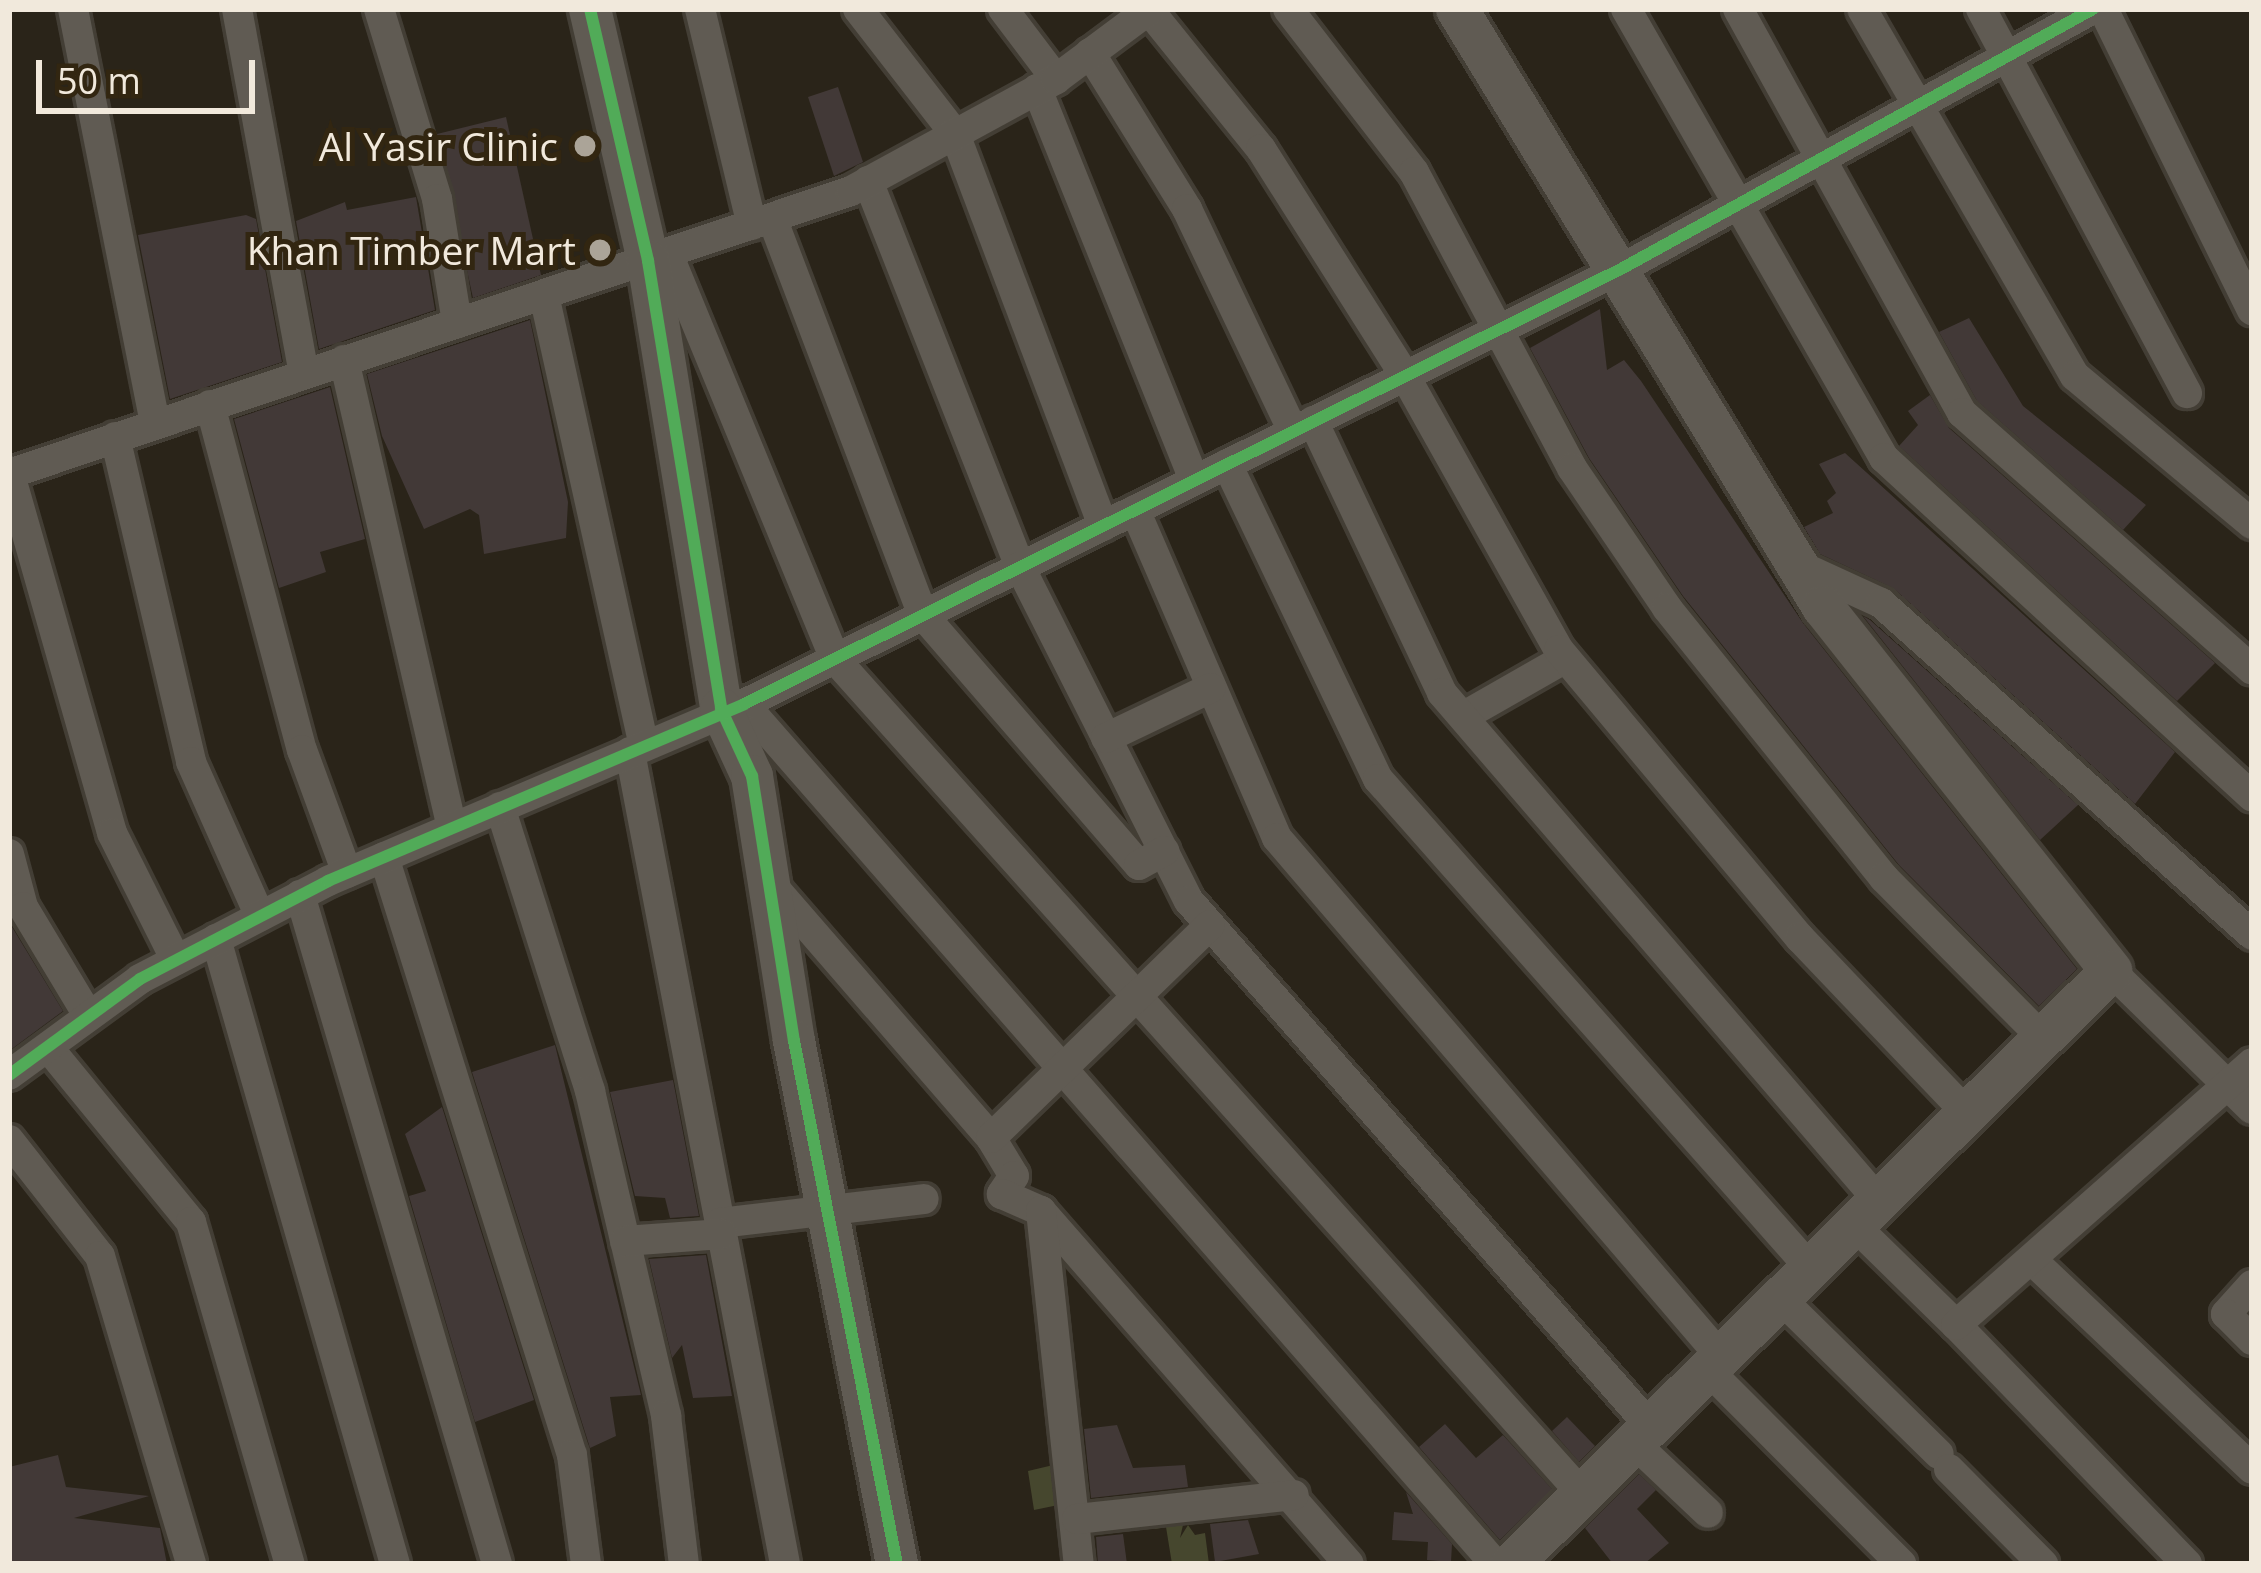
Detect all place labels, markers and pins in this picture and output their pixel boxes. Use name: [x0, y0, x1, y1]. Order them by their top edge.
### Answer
place label: Al Yasir Clinic: [319, 123, 558, 169]
marker: Al Yasir Clinic: [569, 130, 601, 162]
place label: Khan Timber Mart: [247, 227, 576, 273]
marker: Khan Timber Mart: [587, 237, 613, 263]

